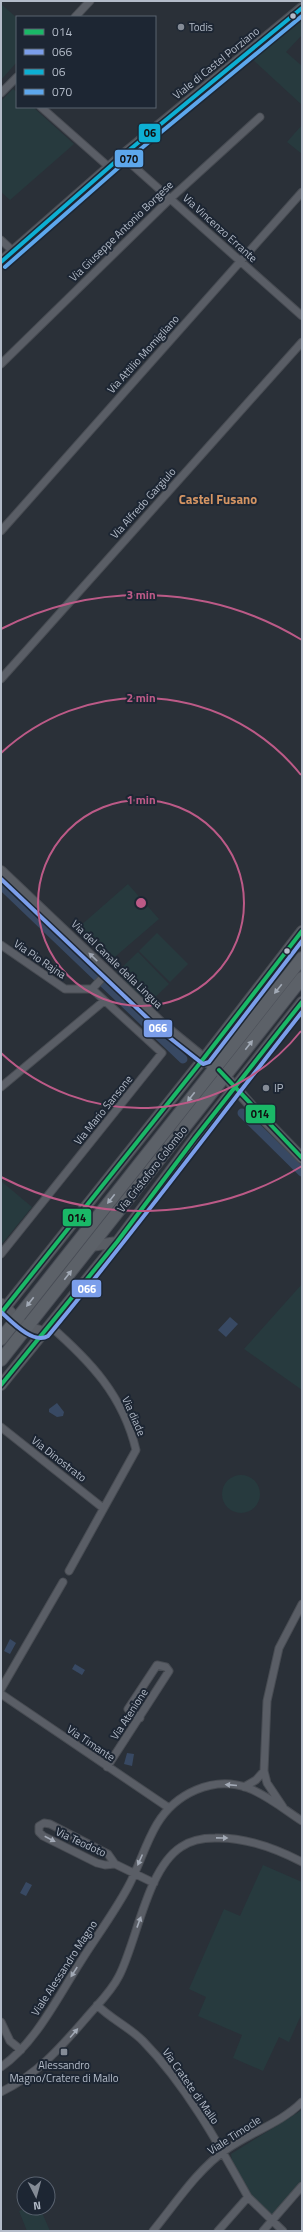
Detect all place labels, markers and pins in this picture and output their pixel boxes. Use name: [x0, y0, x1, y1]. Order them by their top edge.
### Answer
unlabelled marker: [288, 11, 298, 21]
place label: Todis: [189, 19, 213, 35]
marker: Todis: [176, 22, 186, 32]
centre of rings: [134, 896, 148, 910]
unlabelled marker: [282, 946, 292, 956]
place label: IP: [274, 1080, 284, 1096]
marker: IP: [261, 1083, 271, 1093]
marker: Alessandro Magno/Cratere di Mallo: [59, 2047, 69, 2057]
place label: Alessandro Magno/Cratere di Mallo: [9, 2057, 119, 2086]

